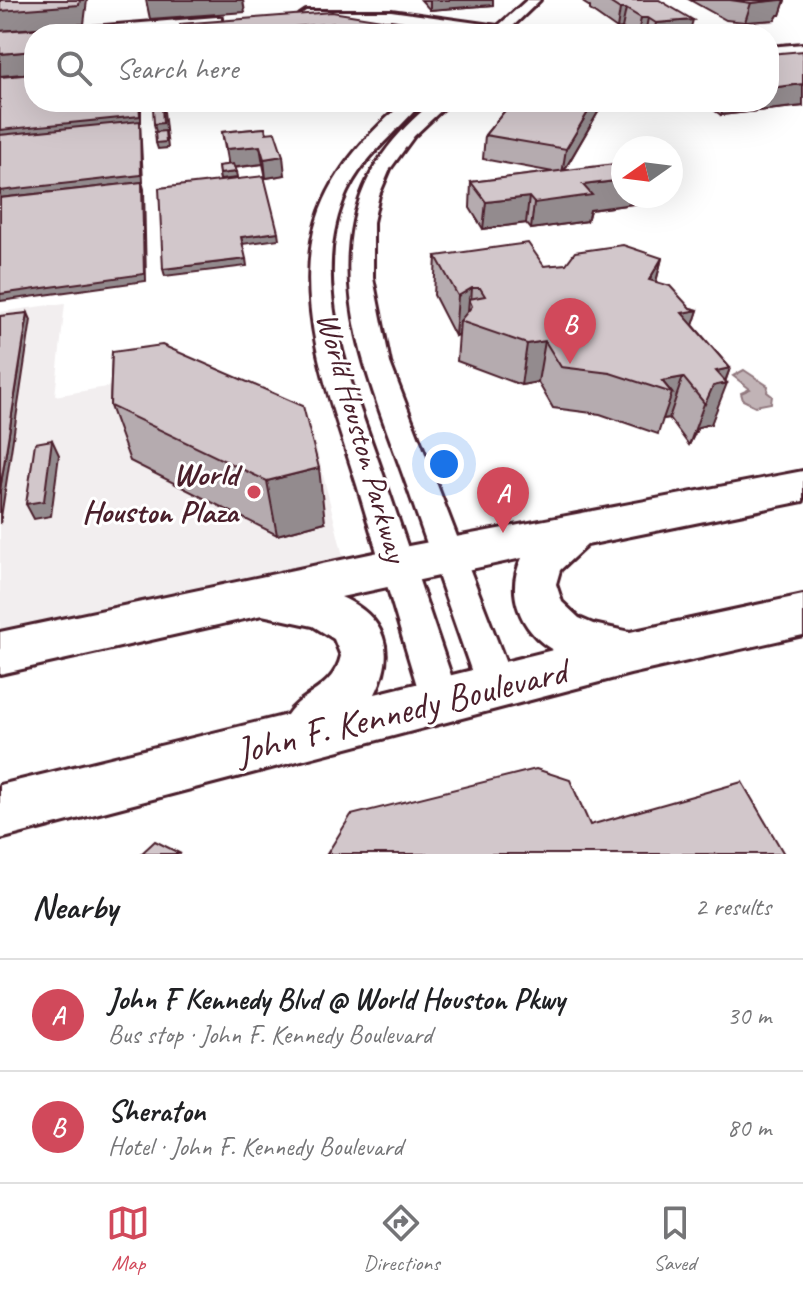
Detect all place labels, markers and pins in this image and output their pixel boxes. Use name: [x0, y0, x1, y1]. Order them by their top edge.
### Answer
pin: B: [544, 298, 596, 364]
place label: World Houston Plaza: [82, 454, 243, 532]
pin: A: [477, 467, 529, 533]
marker: World Houston Plaza: [245, 483, 263, 501]

